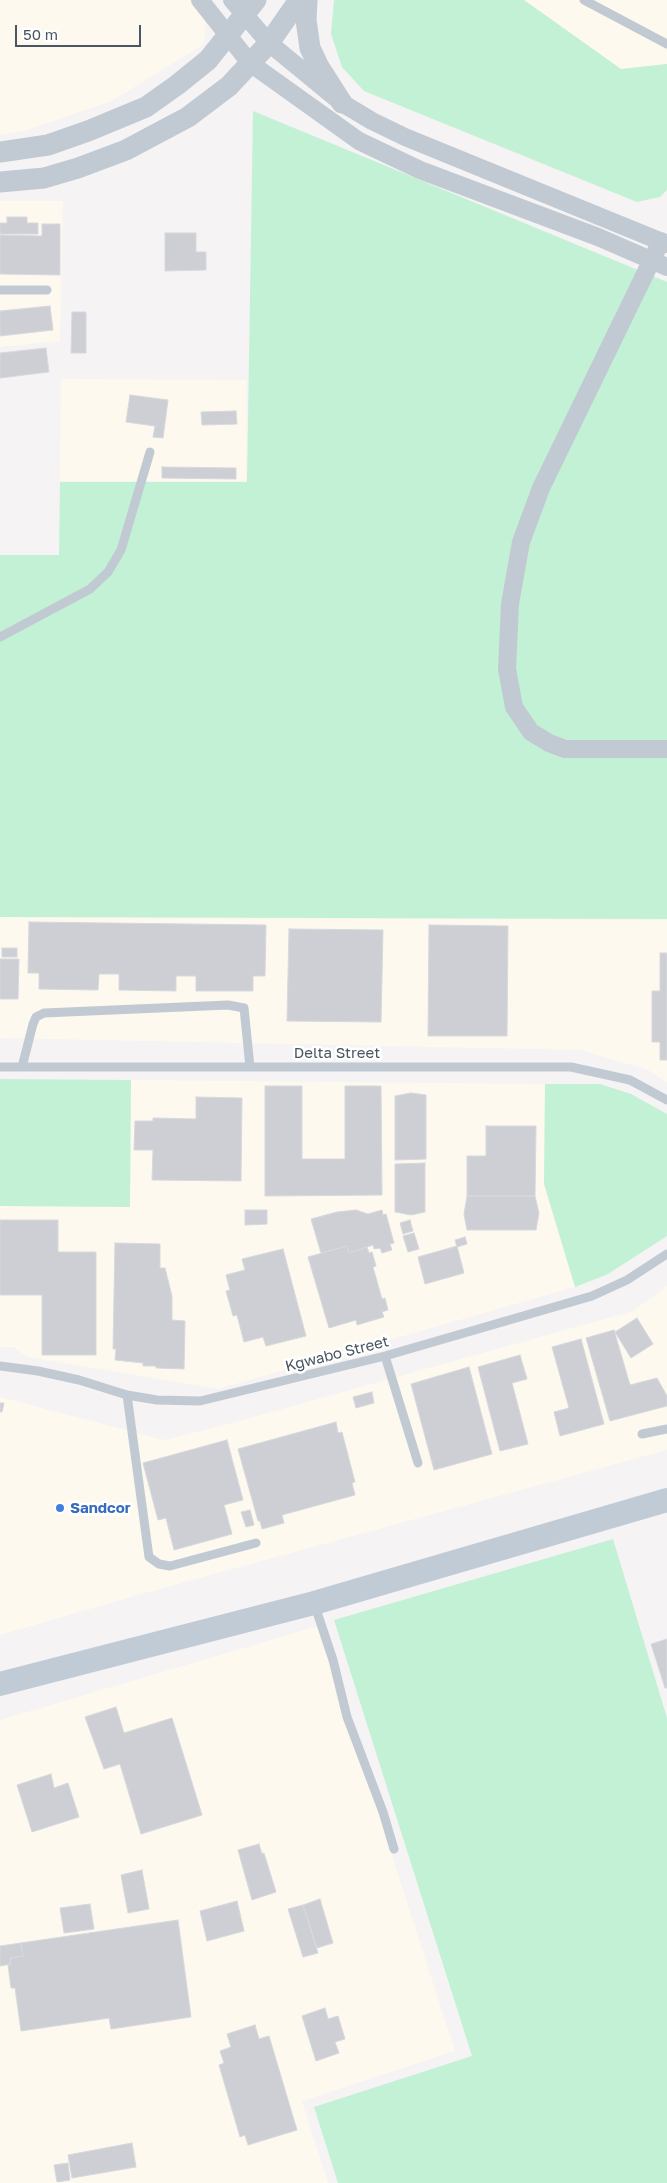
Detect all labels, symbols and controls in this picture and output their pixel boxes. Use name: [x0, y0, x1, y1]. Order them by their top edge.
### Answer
scale bar: [18, 15, 144, 47]
text: 50 m: [23, 25, 58, 43]
street label: Delta Street: [294, 1044, 380, 1062]
street label: Kgwabo Street: [283, 1332, 391, 1376]
place label: Sandcor: [70, 1499, 131, 1517]
marker: Sandcor: [54, 1502, 66, 1514]

